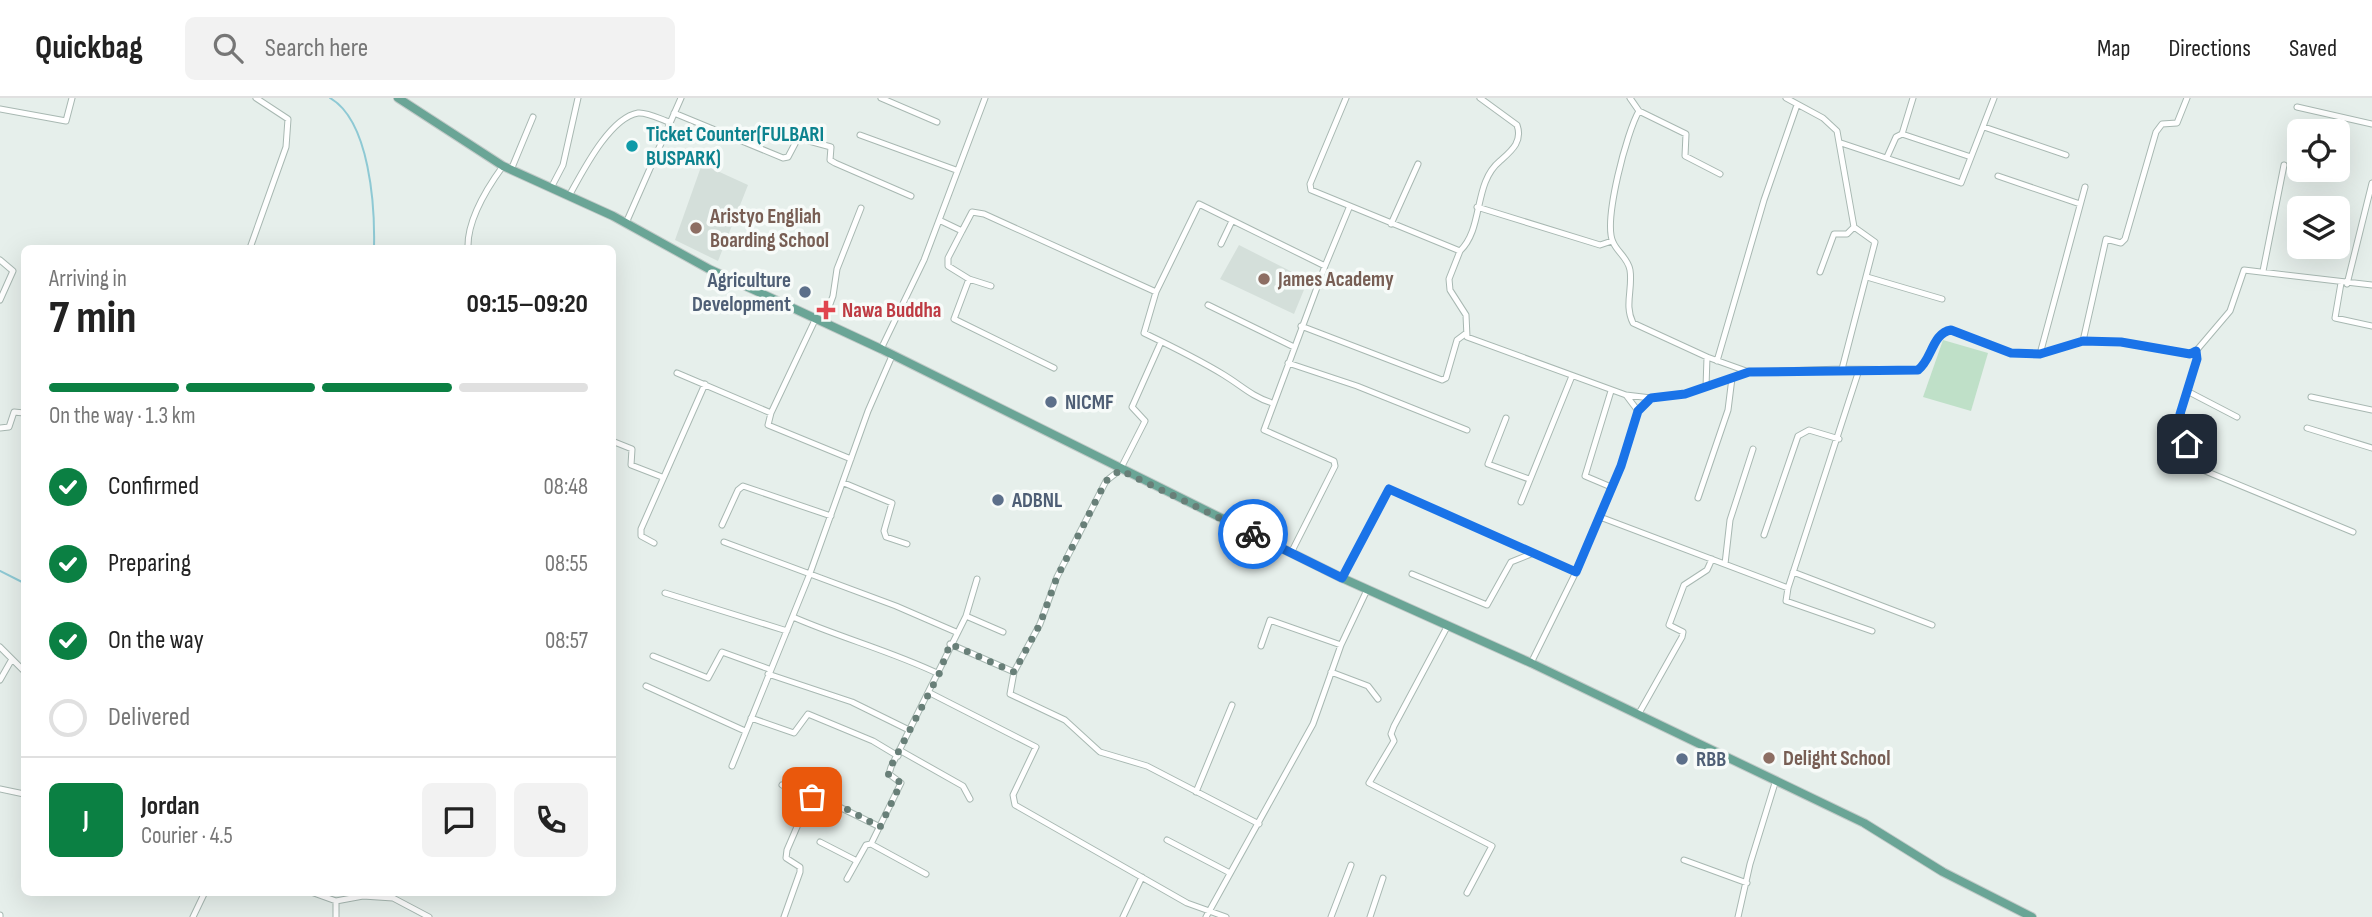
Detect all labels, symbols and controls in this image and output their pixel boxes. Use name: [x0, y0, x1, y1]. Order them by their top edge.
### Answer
search box: [185, 17, 675, 80]
text: Quickbag: [35, 28, 143, 68]
icon: search: [209, 29, 247, 67]
text: Search here: [265, 33, 368, 64]
text: Map: [2097, 34, 2130, 63]
text: Directions: [2168, 34, 2251, 63]
text: Saved: [2289, 34, 2337, 63]
map controls: [2287, 119, 2350, 259]
button: locate: [2287, 119, 2350, 182]
place label: Ticket Counter(FULBARI BUSPARK): [646, 122, 824, 171]
marker: Ticket Counter(FULBARI BUSPARK): [624, 138, 640, 154]
button: layers: [2287, 196, 2350, 259]
place label: Aristyo Engliah Boarding School: [709, 204, 829, 253]
marker: Aristyo Engliah Boarding School: [688, 220, 704, 236]
text: Arriving in: [49, 265, 127, 293]
place label: James Academy: [1277, 267, 1394, 292]
place label: Agriculture Development: [692, 268, 791, 317]
marker: James Academy: [1256, 271, 1272, 287]
marker: Agriculture Development: [797, 284, 813, 300]
text: 09:15–09:20: [467, 289, 588, 320]
text: 7 min: [49, 291, 137, 346]
place label: Nawa Buddha: [842, 298, 941, 323]
marker: Nawa Buddha: [816, 300, 836, 320]
place label: NICMF: [1065, 390, 1114, 415]
marker: NICMF: [1043, 394, 1059, 410]
text: On the way · 1.3 km: [49, 402, 195, 430]
pin: [2157, 414, 2217, 474]
icon: home: [2168, 425, 2206, 463]
icon: check: [49, 468, 87, 506]
text: Confirmed: [108, 471, 199, 502]
text: 08:48: [544, 473, 588, 501]
place label: ADBNL: [1011, 488, 1062, 513]
marker: ADBNL: [990, 492, 1006, 508]
courier: [1218, 499, 1288, 569]
icon: bike: [1234, 515, 1272, 553]
icon: check: [49, 545, 87, 583]
text: Preparing: [108, 548, 191, 579]
text: 08:55: [545, 550, 588, 578]
icon: check: [49, 622, 87, 660]
text: On the way: [108, 625, 204, 656]
text: 08:57: [545, 627, 588, 655]
text: Delivered: [108, 702, 190, 733]
place label: Delight School: [1783, 746, 1890, 771]
place label: RBB: [1696, 747, 1726, 772]
marker: Delight School: [1761, 750, 1777, 766]
marker: RBB: [1674, 751, 1690, 767]
pin: [782, 767, 842, 827]
icon: bag: [793, 778, 831, 816]
button: chat: [422, 783, 496, 857]
button: phone: [514, 783, 588, 857]
text: Jordan: [141, 791, 199, 822]
text: J: [83, 805, 89, 836]
text: Courier · 4.5: [141, 822, 233, 850]

